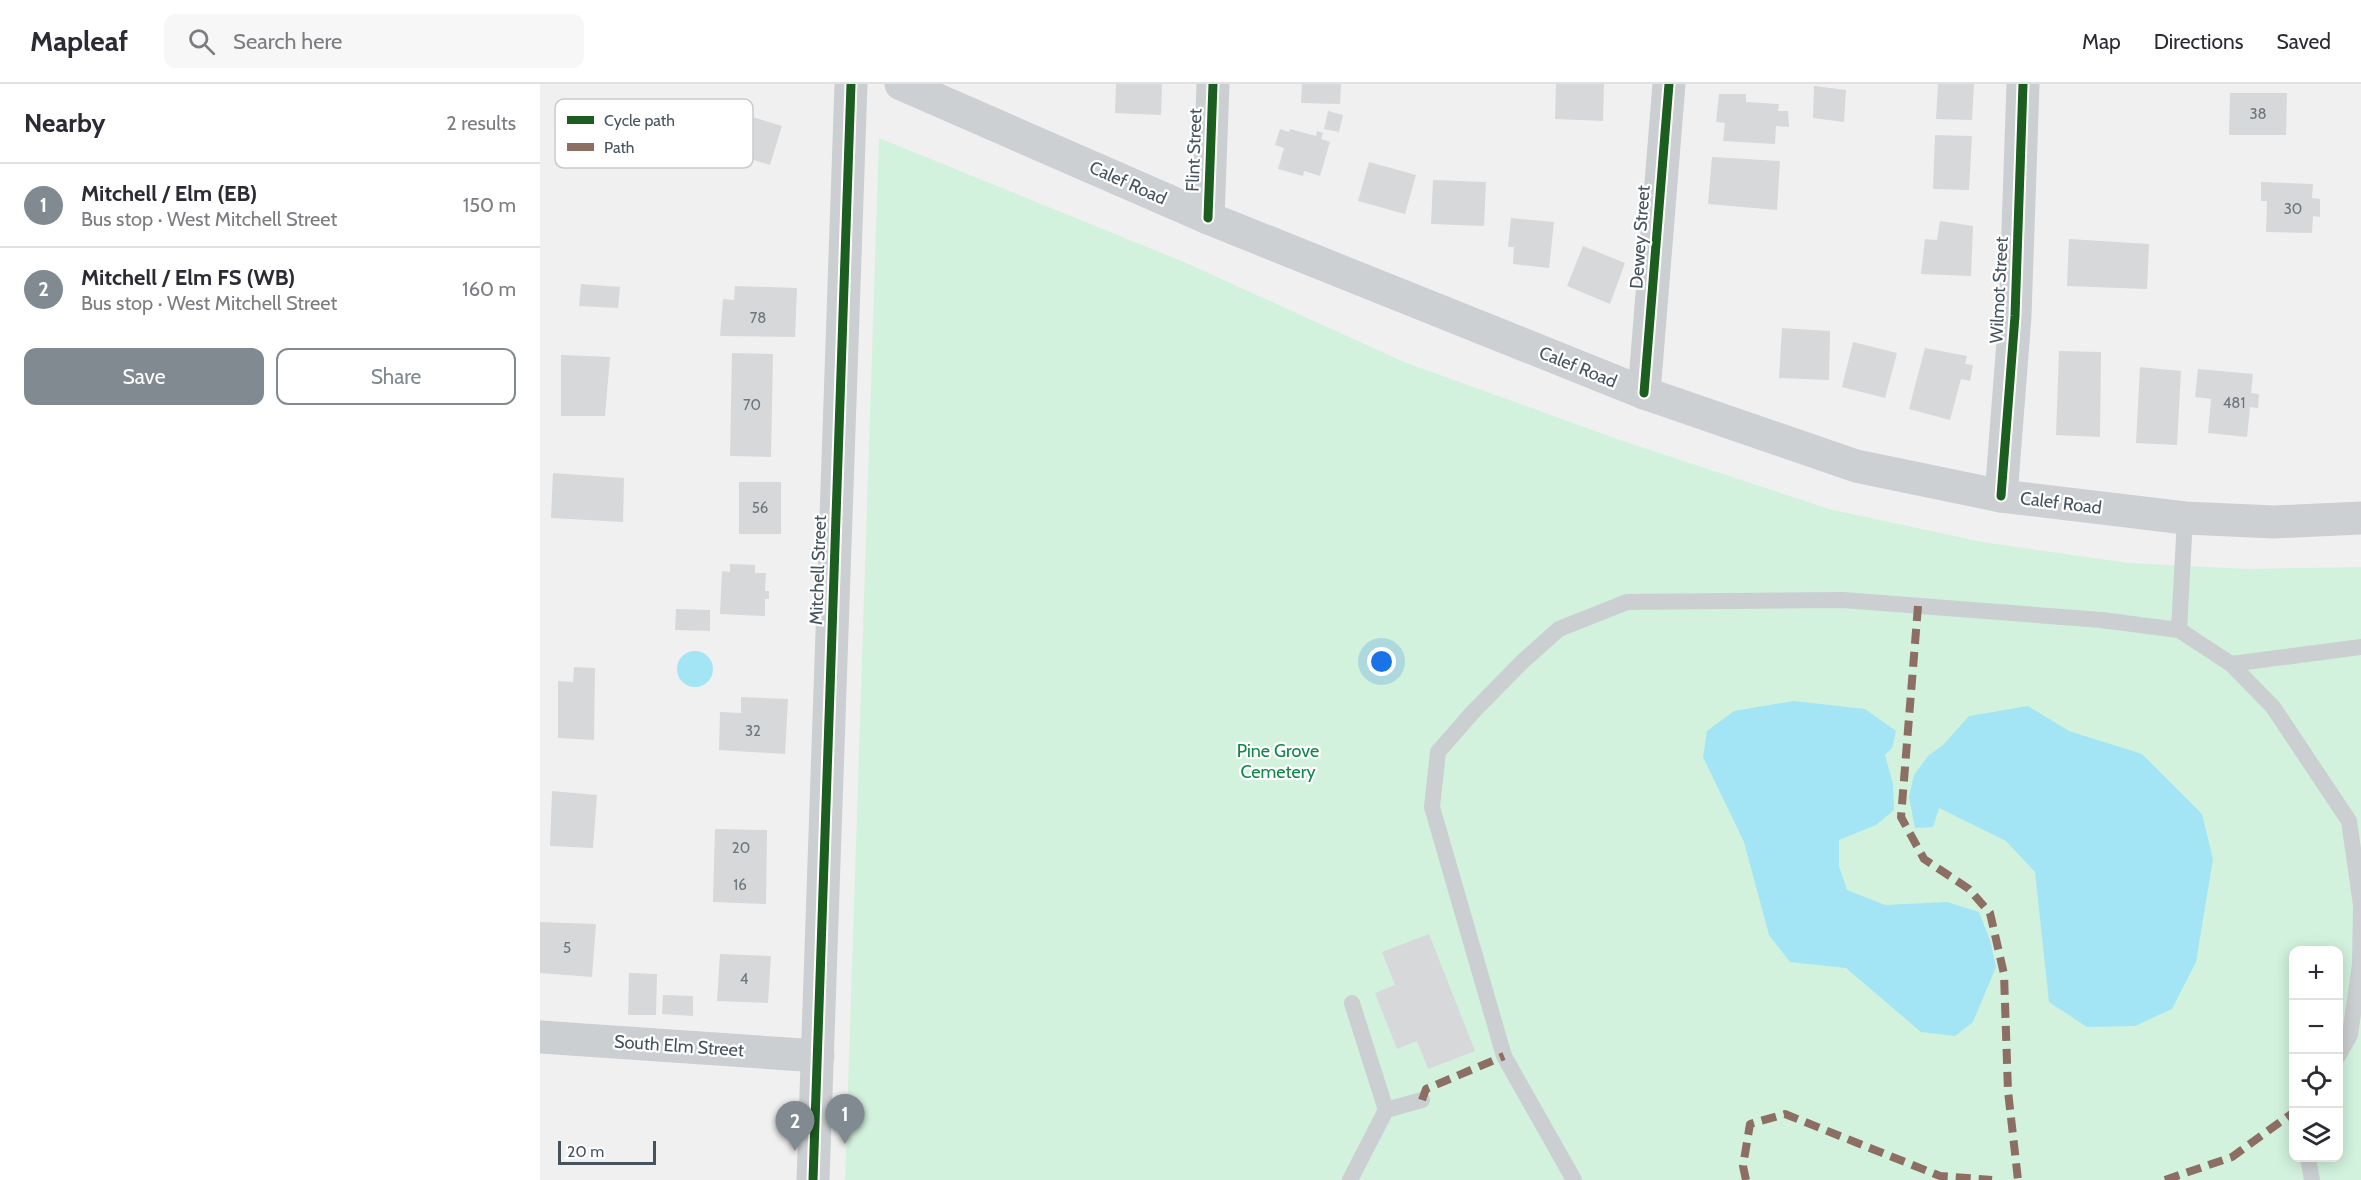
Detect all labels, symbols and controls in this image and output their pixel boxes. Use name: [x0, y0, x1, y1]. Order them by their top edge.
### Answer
search box: [164, 14, 584, 68]
text: Mapleaf: [30, 24, 128, 58]
icon: search: [185, 25, 218, 58]
text: Search here: [233, 28, 342, 55]
text: Map: [2082, 29, 2121, 54]
text: Directions: [2154, 29, 2243, 54]
text: Saved: [2276, 29, 2331, 54]
legend: [555, 99, 753, 168]
house number: 38: [2249, 105, 2267, 123]
text: Nearby: [24, 107, 105, 139]
street label: Flint Street: [1182, 108, 1206, 192]
text: 2 results: [446, 111, 516, 135]
text: Cycle path: [604, 111, 675, 130]
text: Path: [604, 138, 635, 157]
street label: Calef Road: [1086, 156, 1170, 210]
text: Mitchell / Elm (EB): [81, 180, 257, 207]
street label: Dewey Street: [1625, 185, 1655, 289]
text: 1: [40, 193, 47, 217]
text: 150 m: [463, 193, 516, 217]
house number: 30: [2284, 200, 2302, 218]
text: Bus stop · West Mitchell Street: [81, 207, 337, 231]
street label: Wilmot Street: [1985, 236, 2013, 344]
text: Mitchell / Elm FS (WB): [81, 264, 295, 291]
text: 2: [38, 277, 49, 301]
text: 160 m: [462, 277, 516, 301]
text: Bus stop · West Mitchell Street: [81, 291, 337, 315]
house number: 78: [750, 309, 766, 327]
street label: Calef Road: [1536, 341, 1620, 393]
button: Save: [24, 348, 264, 405]
button: Share: [276, 348, 516, 405]
house number: 481: [2223, 394, 2245, 412]
house number: 70: [743, 396, 761, 414]
street label: Calef Road: [2019, 487, 2103, 519]
house number: 56: [752, 499, 768, 517]
street label: Mitchell Street: [805, 515, 831, 625]
your location: [1367, 647, 1396, 676]
house number: 32: [745, 722, 761, 740]
park label: Pine Grove Cemetery: [1237, 740, 1319, 783]
house number: 20: [732, 839, 750, 857]
house number: 16: [733, 876, 747, 894]
house number: 5: [563, 939, 571, 957]
map controls: [2289, 946, 2343, 1162]
button: +: [2289, 946, 2343, 1000]
house number: 4: [740, 970, 749, 988]
button: −: [2289, 1000, 2343, 1054]
street label: South Elm Street: [613, 1030, 745, 1062]
button: locate: [2289, 1054, 2343, 1108]
pin: 1: [826, 1094, 864, 1144]
pin: 2: [776, 1102, 814, 1151]
button: layers: [2289, 1108, 2343, 1162]
scale bar: [558, 1138, 656, 1166]
text: 20 m: [567, 1142, 604, 1161]

